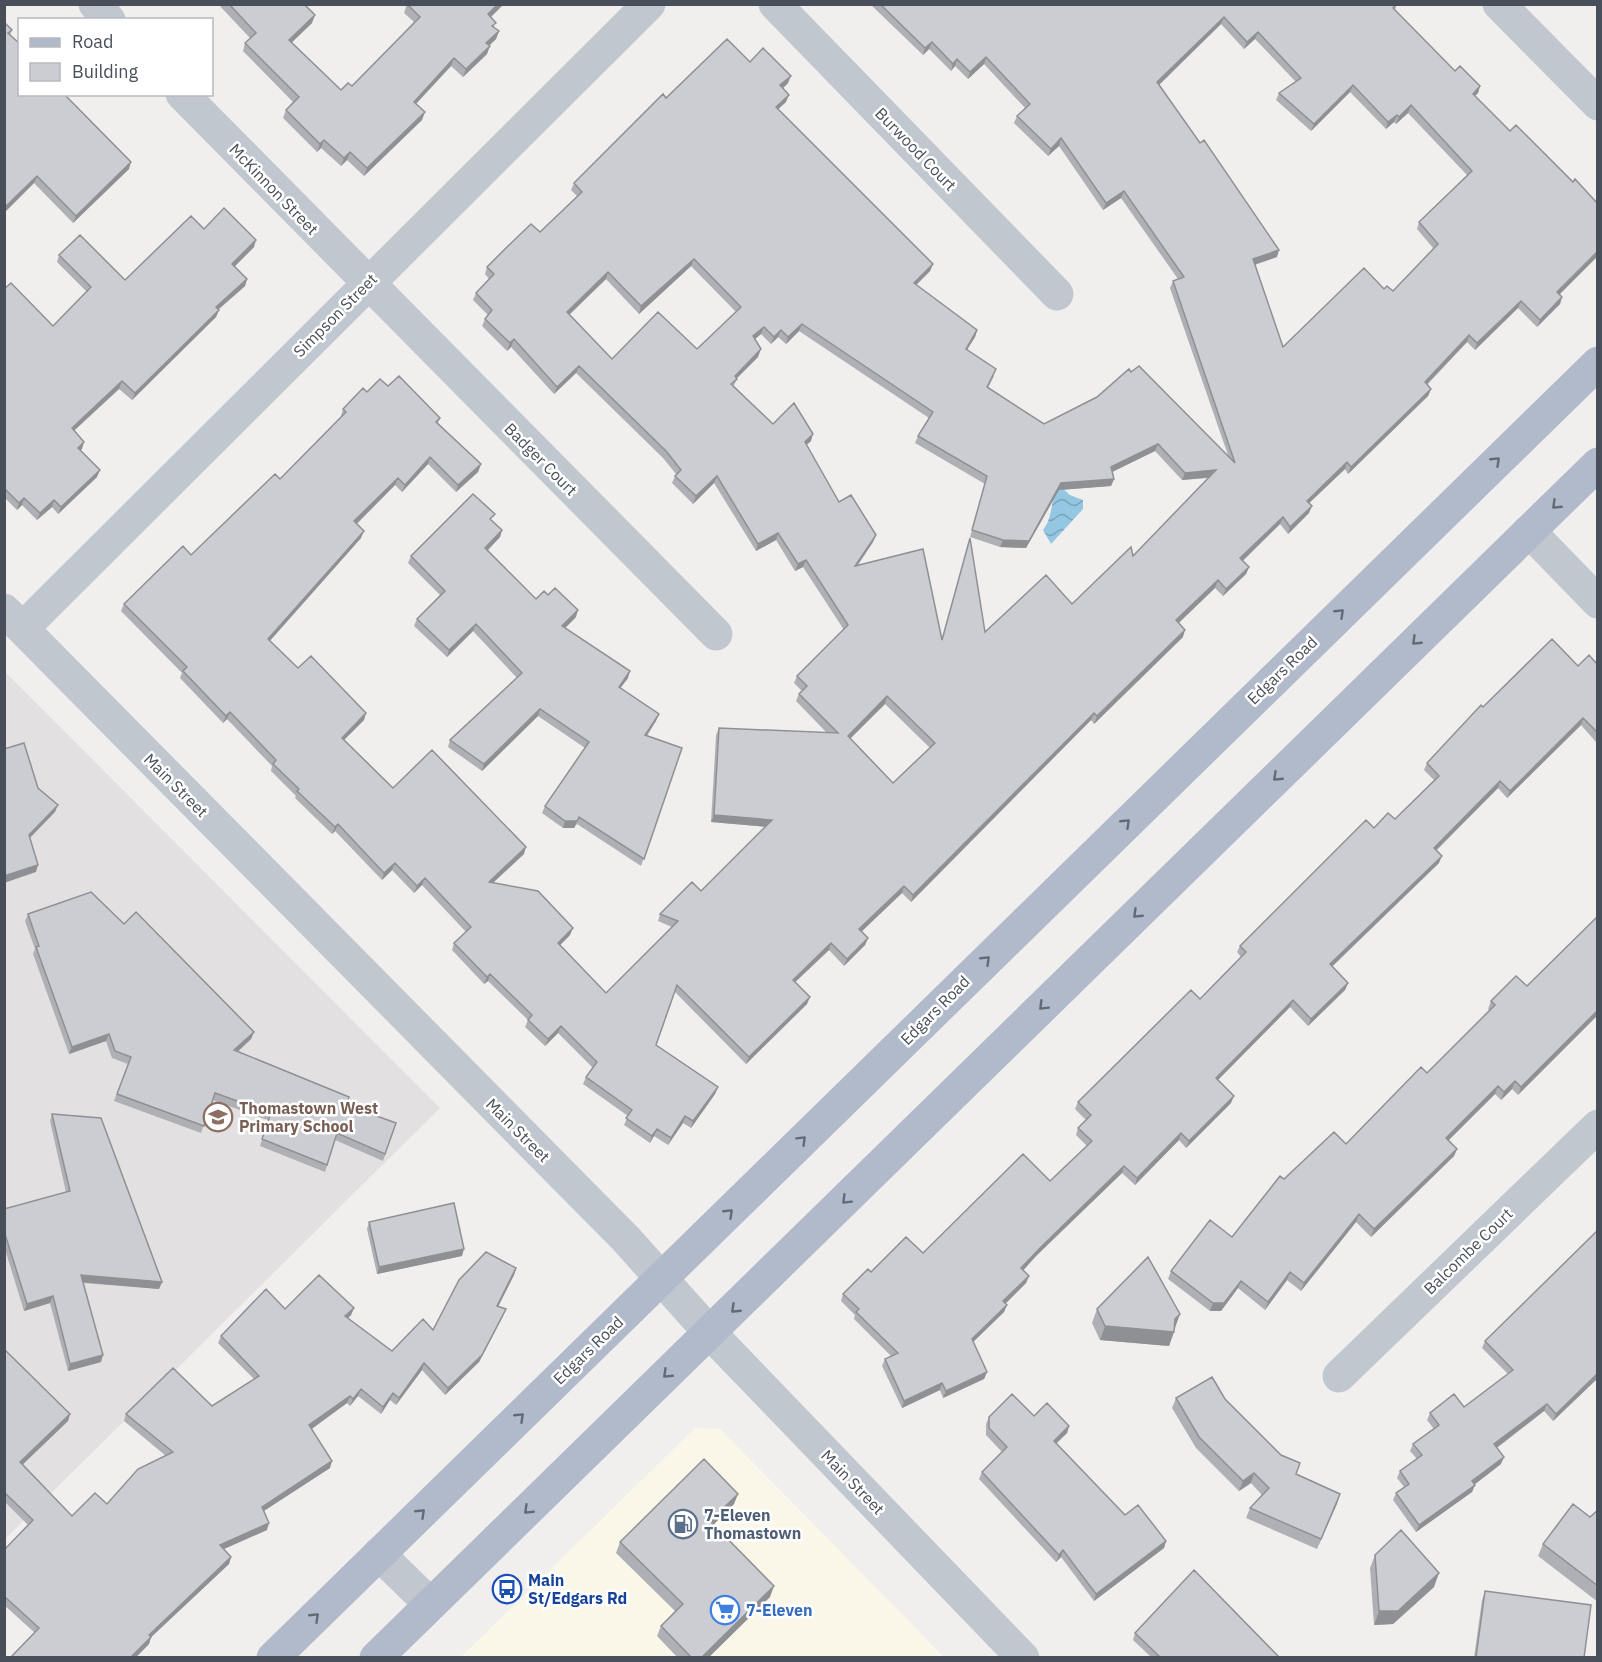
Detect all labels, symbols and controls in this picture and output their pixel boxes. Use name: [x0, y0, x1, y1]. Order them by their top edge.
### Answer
legend: [18, 18, 213, 96]
text: Road: [72, 30, 113, 53]
text: Building: [72, 60, 139, 83]
street label: Burwood Court: [871, 103, 961, 195]
street label: McKinnon Street: [225, 139, 323, 239]
street label: Simpson Street: [289, 269, 381, 361]
street label: Badger Court: [500, 418, 582, 500]
one-way arrow: [1488, 458, 1499, 469]
one-way arrow: [1552, 498, 1562, 509]
one-way arrow: [1333, 610, 1344, 621]
street label: Edgars Road: [1243, 632, 1321, 708]
one-way arrow: [1413, 634, 1423, 645]
street label: Main Street: [140, 749, 212, 821]
one-way arrow: [1273, 770, 1284, 781]
one-way arrow: [1119, 819, 1129, 830]
one-way arrow: [1134, 906, 1145, 917]
one-way arrow: [979, 956, 990, 967]
street label: Edgars Road: [896, 971, 974, 1049]
one-way arrow: [1039, 999, 1050, 1010]
street label: Main Street: [482, 1094, 554, 1166]
place label: Thomastown West Primary School: [239, 1098, 378, 1136]
school or university icon: Thomastown West Primary School: [202, 1101, 234, 1133]
one-way arrow: [795, 1137, 806, 1148]
one-way arrow: [843, 1193, 853, 1204]
street label: Balcombe Court: [1419, 1204, 1517, 1298]
one-way arrow: [721, 1209, 732, 1220]
one-way arrow: [731, 1302, 742, 1313]
street label: Edgars Road: [549, 1312, 627, 1388]
one-way arrow: [664, 1366, 675, 1377]
one-way arrow: [513, 1413, 523, 1424]
street label: Main Street: [817, 1445, 889, 1519]
one-way arrow: [524, 1503, 534, 1514]
place label: 7-Eleven Thomastown: [704, 1505, 801, 1543]
fuel station icon: 7-Eleven Thomastown: [667, 1508, 699, 1540]
one-way arrow: [415, 1509, 425, 1520]
place label: Main St/Edgars Rd: [528, 1570, 627, 1608]
bus stop icon: Main St/Edgars Rd: [491, 1573, 523, 1605]
supermarket icon: 7-Eleven: [709, 1594, 741, 1626]
place label: 7-Eleven: [746, 1600, 812, 1620]
one-way arrow: [307, 1613, 318, 1624]

